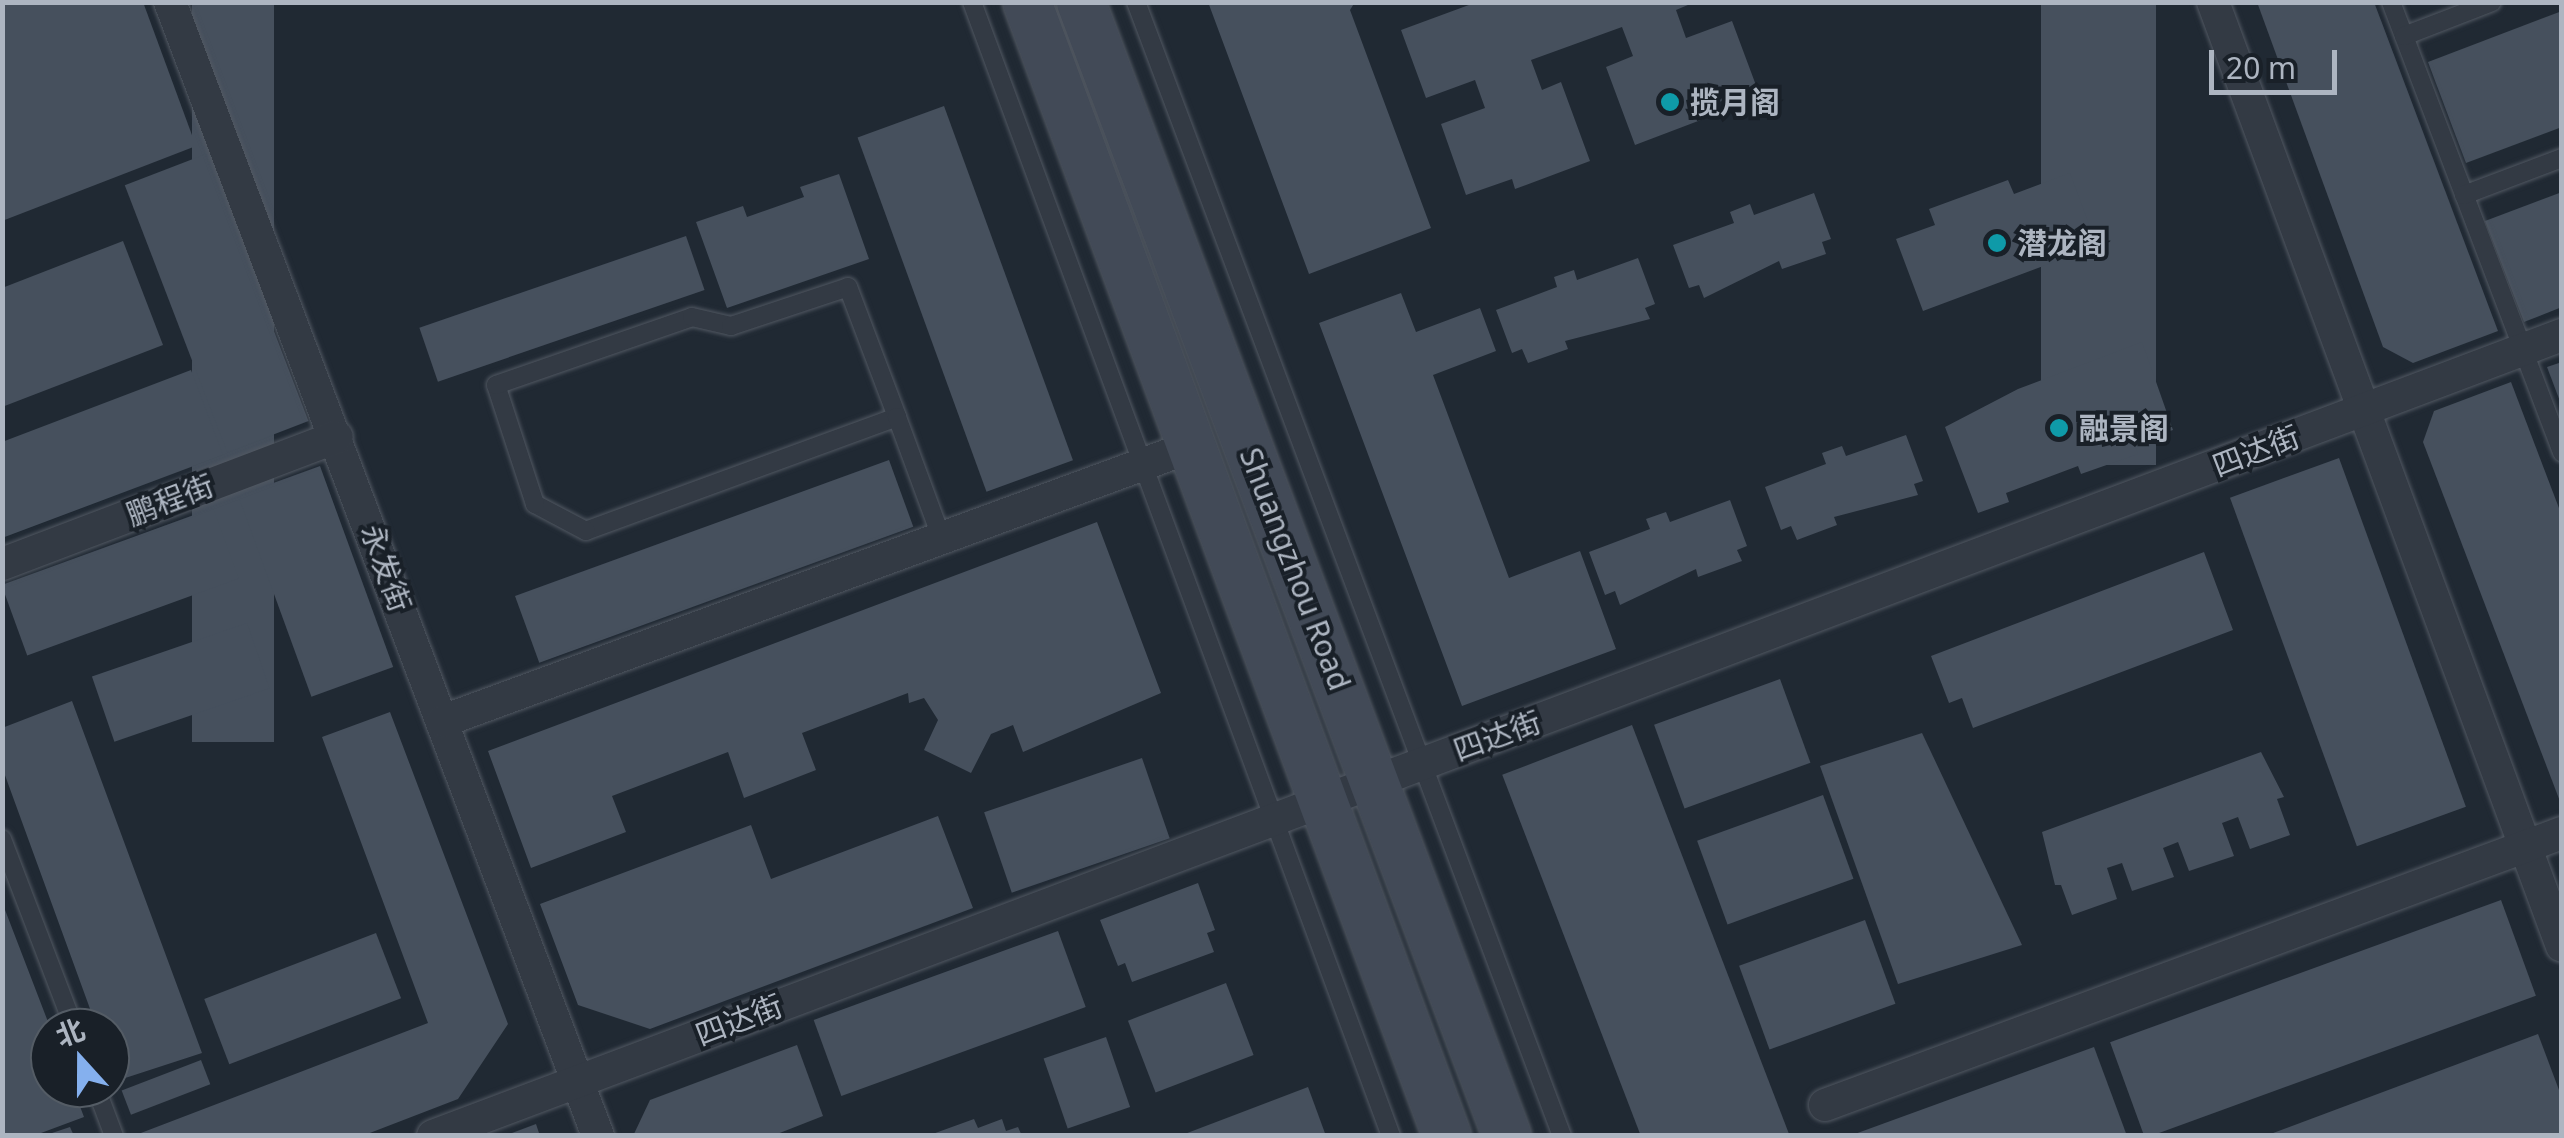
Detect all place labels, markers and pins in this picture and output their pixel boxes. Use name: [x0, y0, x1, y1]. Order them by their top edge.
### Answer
place label: 揽月阁: [1690, 84, 1780, 120]
marker: 揽月阁: [1659, 91, 1681, 113]
place label: 潜龙阁: [2017, 225, 2107, 261]
marker: 潜龙阁: [1986, 232, 2008, 254]
place label: 融景阁: [2079, 410, 2169, 446]
marker: 融景阁: [2048, 417, 2070, 439]

